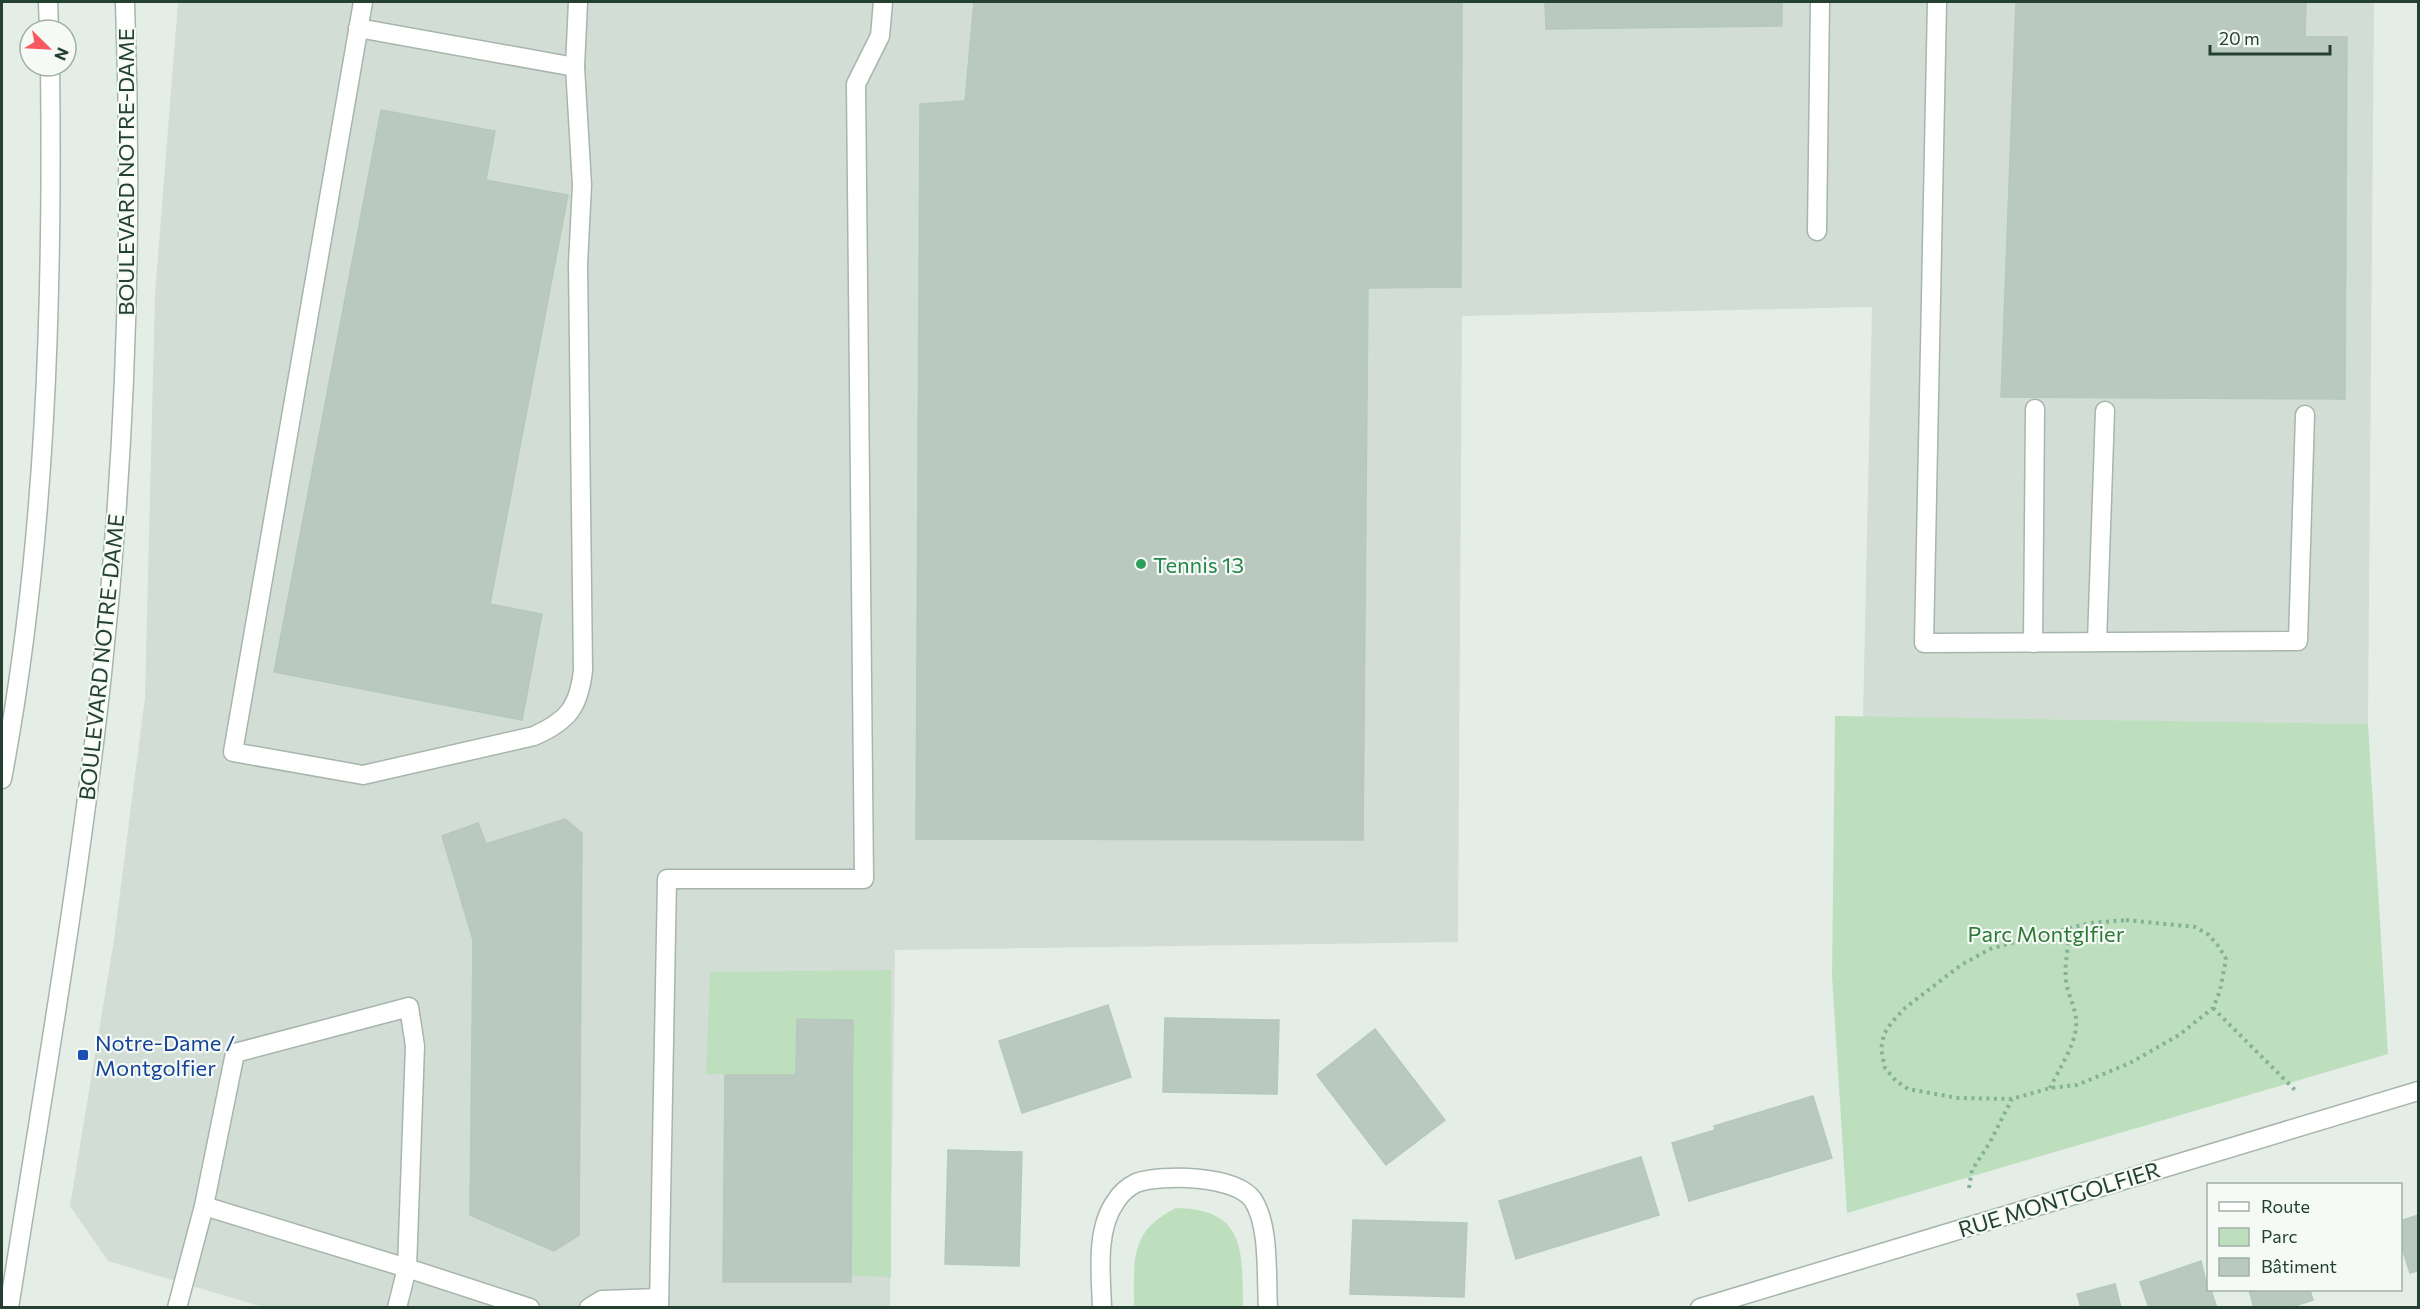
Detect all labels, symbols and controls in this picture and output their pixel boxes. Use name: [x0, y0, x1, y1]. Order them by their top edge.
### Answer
north arrow: [18, 18, 78, 78]
scale bar: [2210, 18, 2330, 56]
text: 20 m: [2219, 27, 2260, 49]
street label: BOULEVARD NOTRE-DAME: [112, 28, 139, 316]
text: N: [51, 45, 73, 64]
street label: BOULEVARD NOTRE-DAME: [73, 513, 129, 801]
place label: Tennis 13: [1153, 551, 1244, 578]
marker: Tennis 13: [1134, 557, 1148, 571]
park label: Parc Montglfier: [1968, 920, 2125, 947]
place label: Notre-Dame / Montgolfier: [95, 1029, 236, 1081]
marker: Notre-Dame / Montgolfier: [76, 1048, 90, 1062]
street label: RUE MONTGOLFIER: [1955, 1155, 2163, 1243]
legend: [2207, 1183, 2402, 1291]
text: Route: [2261, 1195, 2310, 1217]
text: Parc: [2261, 1225, 2298, 1247]
text: Bâtiment: [2261, 1255, 2337, 1277]

